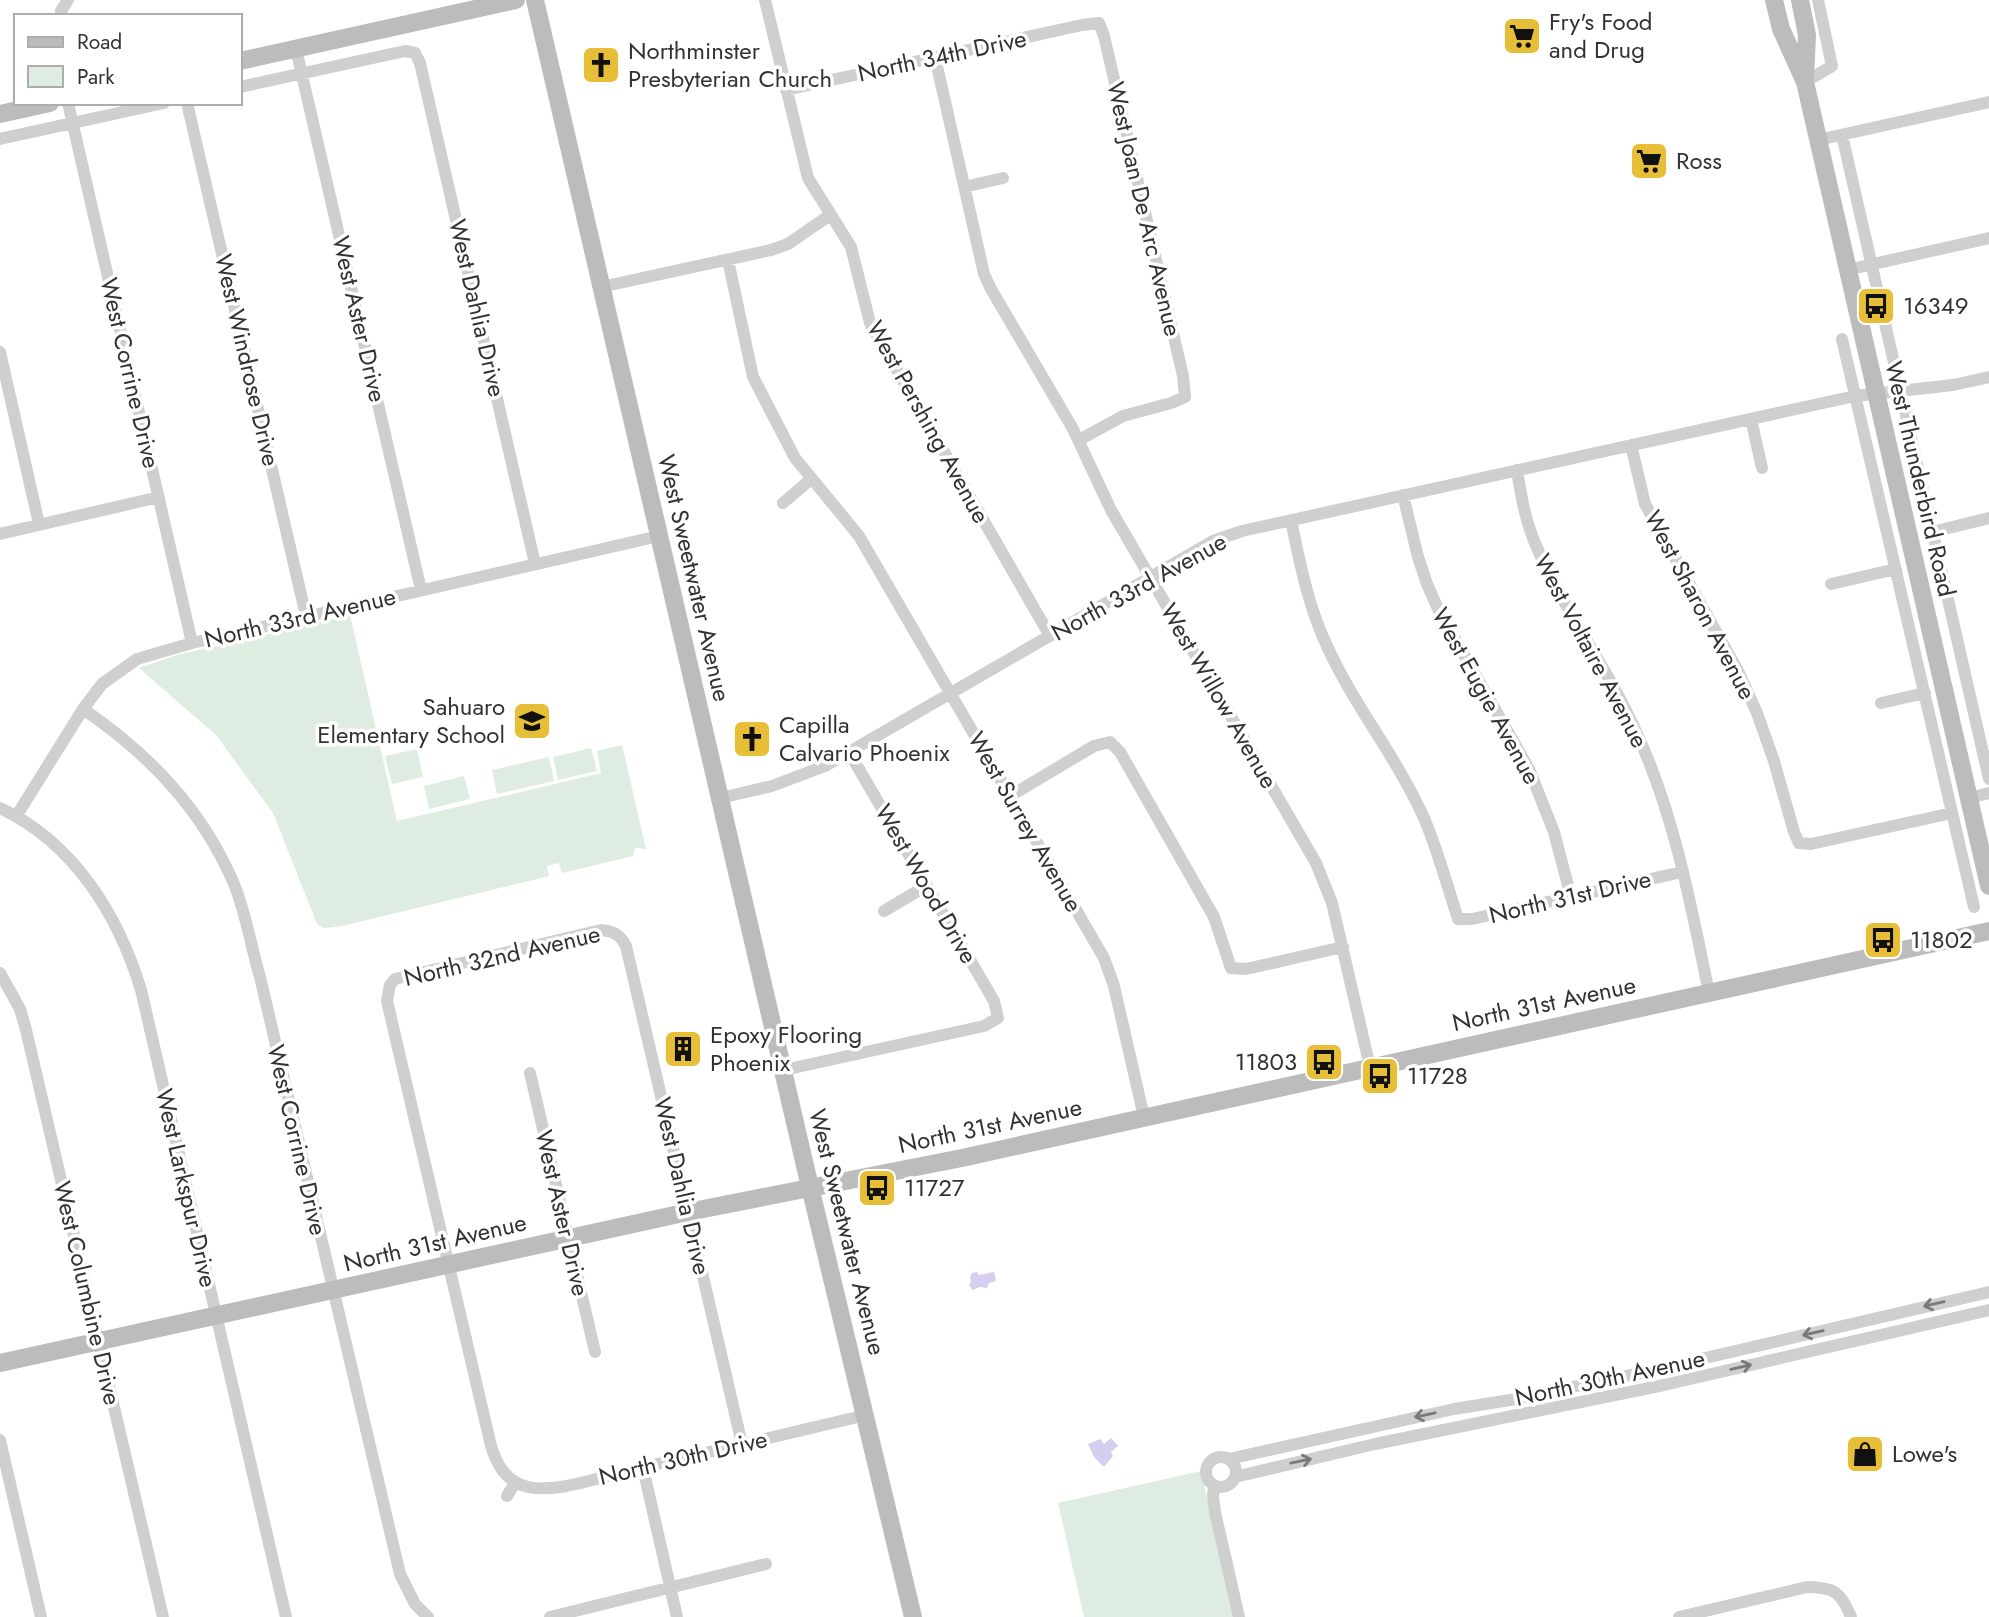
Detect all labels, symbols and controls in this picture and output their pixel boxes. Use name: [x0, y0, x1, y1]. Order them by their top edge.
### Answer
place label: Fry's Food and Drug: [1549, 4, 1653, 67]
legend: [14, 14, 242, 105]
supermarket icon: Fry's Food and Drug: [1501, 15, 1543, 57]
street label: North 34th Drive: [854, 21, 1029, 90]
text: Road: [77, 27, 122, 57]
place label: Northminster Presbyterian Church: [628, 33, 832, 96]
church icon: Northminster Presbyterian Church: [580, 44, 622, 86]
text: Park: [77, 62, 115, 92]
street label: West Joan De Arc Avenue: [1098, 78, 1191, 340]
supermarket icon: Ross: [1628, 140, 1670, 182]
place label: Ross: [1676, 143, 1722, 178]
street label: West Dahlia Drive: [440, 216, 515, 400]
street label: West Aster Drive: [323, 232, 396, 405]
street label: West Windrose Drive: [206, 250, 289, 469]
street label: West Corrine Drive: [92, 274, 169, 472]
bus stop icon: 16349: [1855, 285, 1897, 327]
place label: 16349: [1903, 288, 1969, 323]
street label: West Pershing Avenue: [858, 314, 999, 529]
street label: West Thunderbird Road: [1876, 358, 1965, 600]
street label: West Sweetwater Avenue: [649, 451, 740, 705]
street label: West Sharon Avenue: [1636, 504, 1765, 706]
street label: North 33rd Avenue: [1045, 524, 1233, 649]
street label: West Voltaire Avenue: [1525, 548, 1657, 754]
street label: North 33rd Avenue: [201, 578, 399, 657]
street label: West Willow Avenue: [1152, 597, 1287, 795]
street label: West Eugie Avenue: [1423, 601, 1549, 790]
place label: Sahuaro Elementary School: [317, 689, 505, 752]
school or university icon: Sahuaro Elementary School: [511, 700, 553, 742]
place label: Capilla Calvario Phoenix: [779, 707, 950, 770]
church icon: Capilla Calvario Phoenix: [731, 718, 773, 760]
street label: West Surrey Avenue: [959, 725, 1091, 918]
street label: West Wood Drive: [866, 797, 986, 970]
street label: North 31st Drive: [1485, 861, 1654, 932]
street label: North 32nd Avenue: [400, 916, 604, 995]
bus stop icon: 11802: [1862, 919, 1904, 961]
place label: 11802: [1910, 922, 1973, 957]
street label: North 31st Avenue: [1449, 967, 1639, 1040]
place label: Epoxy Flooring Phoenix: [710, 1017, 862, 1080]
building icon: Epoxy Flooring Phoenix: [662, 1028, 704, 1070]
street label: West Corrine Drive: [259, 1041, 336, 1239]
bus stop icon: 11803: [1303, 1041, 1345, 1083]
place label: 11803: [1235, 1044, 1297, 1079]
bus stop icon: 11728: [1359, 1055, 1401, 1097]
place label: 11728: [1407, 1058, 1468, 1093]
street label: West Larkspur Drive: [147, 1085, 226, 1291]
street label: North 31st Avenue: [895, 1089, 1085, 1162]
street label: West Dahlia Drive: [645, 1094, 720, 1278]
street label: West Sweetwater Avenue: [800, 1105, 895, 1359]
street label: West Aster Drive: [526, 1126, 599, 1299]
bus stop icon: 11727: [856, 1167, 898, 1209]
place label: 11727: [904, 1170, 965, 1205]
street label: West Columbine Drive: [45, 1178, 130, 1408]
street label: North 31st Avenue: [340, 1204, 530, 1281]
one-way arrow: [1923, 1298, 1946, 1312]
one-way arrow: [1802, 1326, 1825, 1340]
street label: North 30th Avenue: [1512, 1340, 1708, 1415]
one-way arrow: [1729, 1360, 1752, 1374]
one-way arrow: [1414, 1409, 1437, 1422]
street label: North 30th Drive: [595, 1421, 771, 1494]
shop icon: Lowe's: [1844, 1433, 1886, 1475]
place label: Lowe's: [1892, 1436, 1957, 1471]
one-way arrow: [1289, 1453, 1312, 1467]

